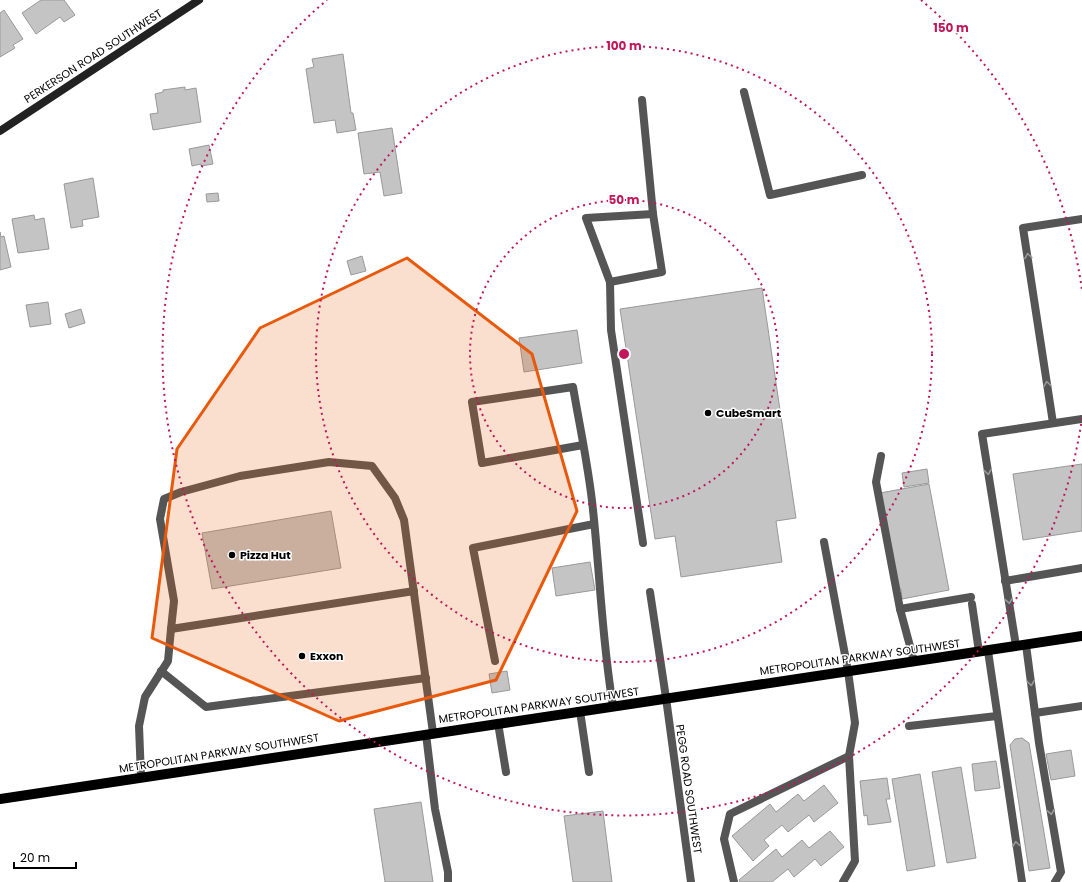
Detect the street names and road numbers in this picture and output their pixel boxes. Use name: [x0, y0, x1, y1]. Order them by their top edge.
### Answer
street label: PERKERSON ROAD SOUTHWEST: [21, 5, 165, 107]
street label: METROPOLITAN PARKWAY SOUTHWEST: [759, 635, 961, 679]
street label: METROPOLITAN PARKWAY SOUTHWEST: [438, 683, 640, 727]
street label: PEGG ROAD SOUTHWEST: [672, 723, 706, 855]
street label: METROPOLITAN PARKWAY SOUTHWEST: [118, 729, 320, 777]

